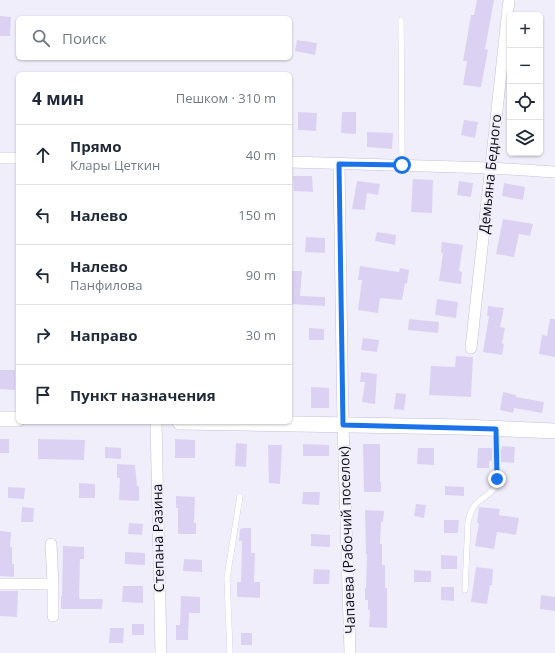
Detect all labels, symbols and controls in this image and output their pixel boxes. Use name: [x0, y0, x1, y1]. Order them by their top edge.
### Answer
map controls: [507, 12, 543, 156]
button: +: [507, 12, 543, 48]
search box: [16, 16, 292, 60]
icon: search: [30, 27, 52, 49]
text: Поиск: [62, 28, 106, 48]
button: −: [507, 48, 543, 84]
button: locate: [507, 84, 543, 120]
text: 4 мин: [32, 87, 84, 110]
text: Пешком · 310 m: [176, 89, 276, 107]
street label: Демьяна Бедного: [474, 113, 505, 235]
button: layers: [507, 120, 543, 156]
text: Прямо: [70, 136, 122, 156]
icon: ahead: [32, 144, 54, 166]
text: 40 m: [246, 146, 276, 164]
text: Клары Цеткин: [70, 156, 160, 174]
route start: [393, 156, 411, 174]
icon: left: [32, 204, 54, 226]
text: Налево: [70, 205, 128, 225]
text: 150 m: [238, 206, 276, 224]
text: Налево: [70, 256, 128, 276]
icon: left: [32, 264, 54, 286]
text: 90 m: [246, 266, 276, 284]
text: Панфилова: [70, 276, 142, 294]
icon: right: [32, 324, 54, 346]
text: Направо: [70, 325, 138, 345]
text: 30 m: [246, 326, 276, 344]
icon: arrive: [32, 384, 54, 406]
text: Пункт назначения: [70, 385, 216, 405]
street label: Чапаева (Рабочий поселок): [334, 446, 359, 634]
route end: [488, 470, 506, 488]
street label: Степана Разина: [147, 484, 168, 592]

